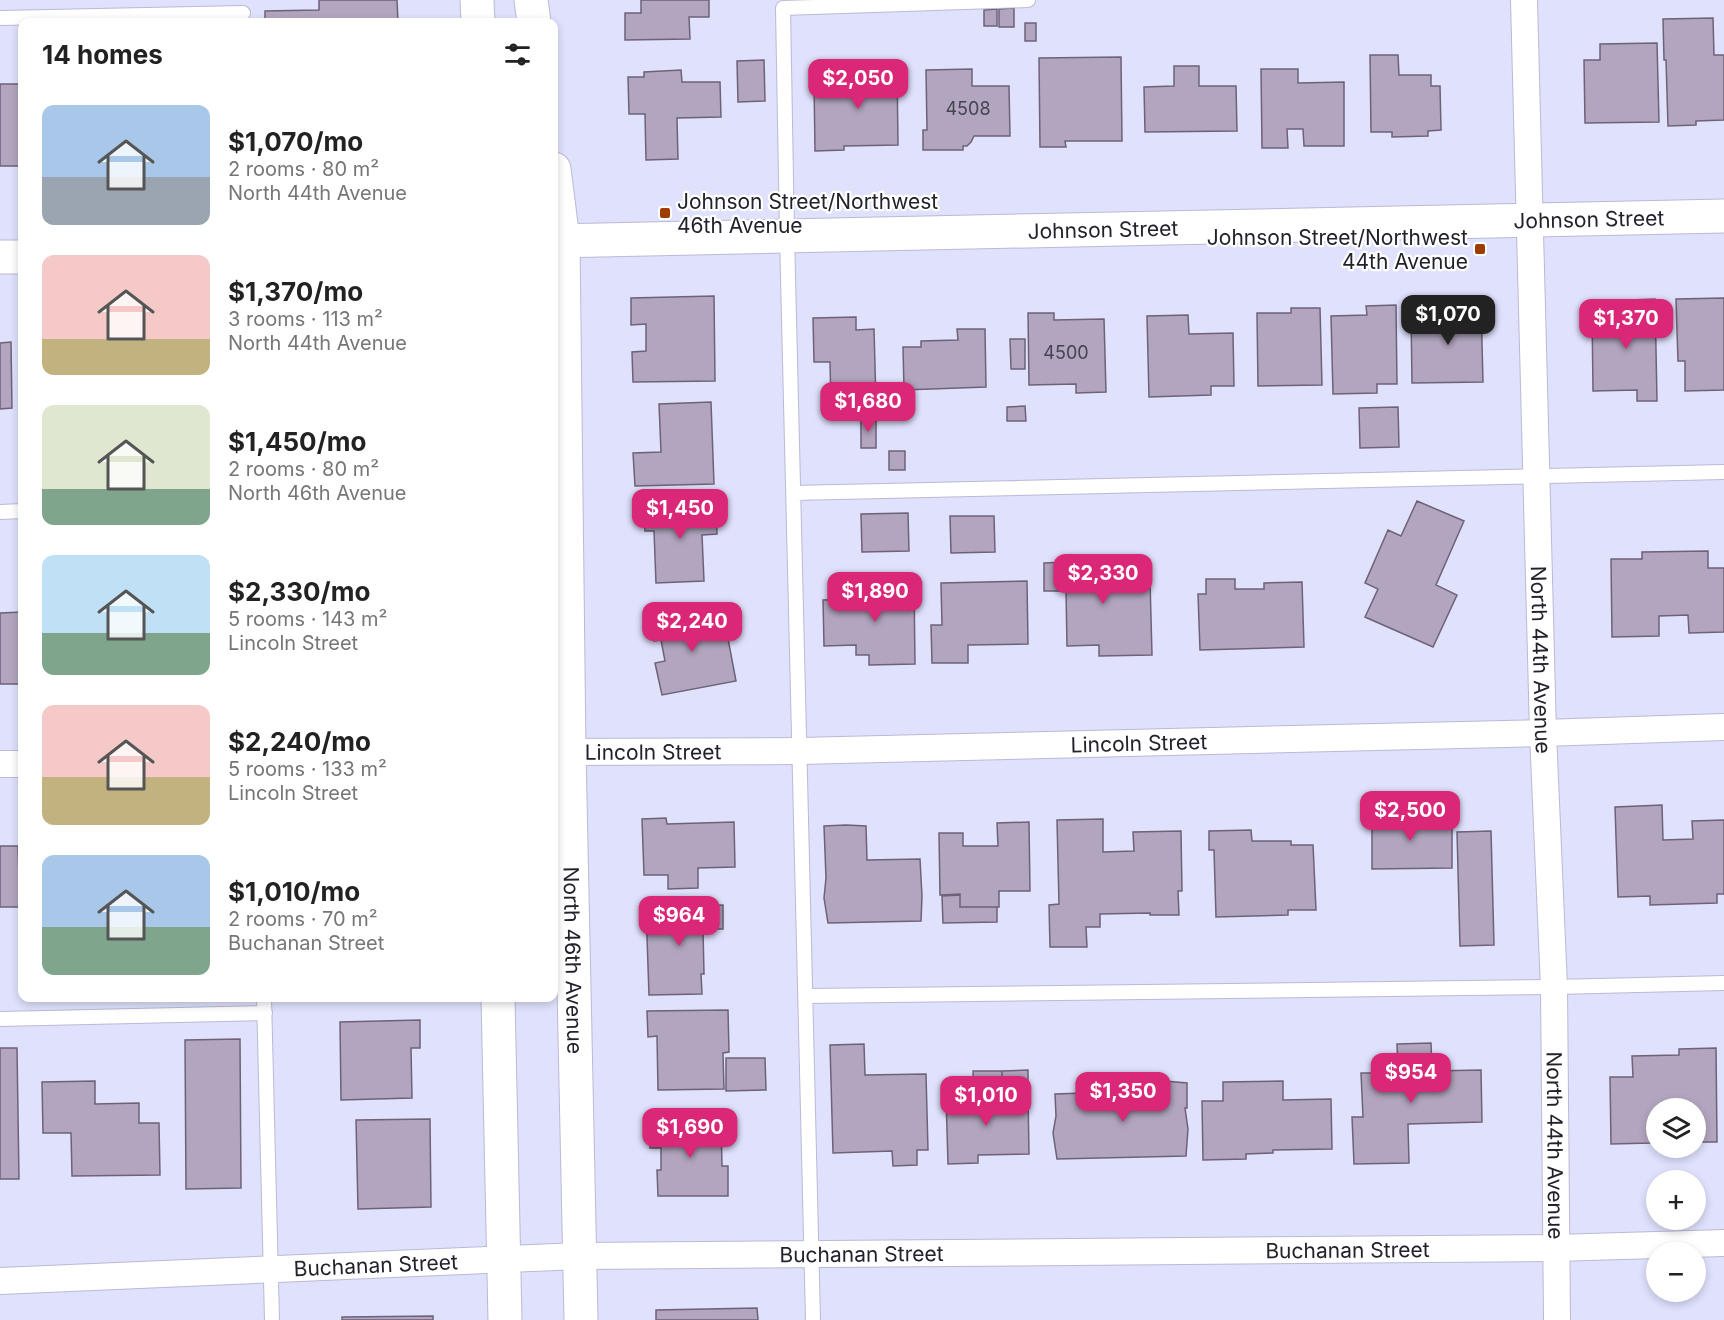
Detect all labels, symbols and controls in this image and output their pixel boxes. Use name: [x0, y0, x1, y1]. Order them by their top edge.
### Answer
icon: filters: [501, 38, 534, 71]
text: 14 homes: [42, 39, 163, 70]
pin: $2,050: [809, 59, 907, 110]
text: $2,050: [822, 66, 894, 90]
house number: 4508: [945, 98, 991, 119]
text: $1,070/mo: [228, 126, 363, 157]
icon: home: [90, 129, 162, 201]
text: 2 rooms · 80 m²: [228, 157, 379, 181]
text: North 44th Avenue: [228, 181, 407, 205]
place label: Johnson Street/Northwest 46th Avenue: [677, 189, 938, 238]
street label: Johnson Street: [1513, 205, 1665, 233]
marker: Johnson Street/Northwest 46th Avenue: [658, 206, 672, 220]
street label: Johnson Street: [1027, 215, 1179, 243]
place label: Johnson Street/Northwest 44th Avenue: [1207, 225, 1468, 274]
marker: Johnson Street/Northwest 44th Avenue: [1473, 242, 1487, 256]
text: $1,370/mo: [228, 276, 363, 307]
icon: home: [90, 279, 162, 351]
pin: $1,070: [1399, 295, 1497, 346]
pin: $1,370: [1577, 299, 1675, 350]
text: $1,070: [1415, 302, 1481, 326]
text: $1,370: [1593, 306, 1659, 330]
text: 3 rooms · 113 m²: [228, 307, 383, 331]
text: North 44th Avenue: [228, 331, 407, 355]
house number: 4500: [1043, 342, 1089, 363]
pin: $1,680: [819, 382, 917, 433]
text: $1,680: [834, 389, 902, 413]
text: $1,450/mo: [228, 426, 366, 457]
icon: home: [90, 429, 162, 501]
text: 2 rooms · 80 m²: [228, 457, 379, 481]
text: North 46th Avenue: [228, 481, 406, 505]
pin: $1,450: [631, 489, 729, 540]
text: $1,450: [646, 496, 714, 520]
pin: $2,330: [1054, 554, 1152, 605]
text: $2,330: [1067, 561, 1139, 585]
street label: North 44th Avenue: [1526, 565, 1556, 754]
pin: $1,890: [826, 572, 924, 623]
text: $2,330/mo: [228, 576, 370, 607]
icon: home: [90, 579, 162, 651]
text: $1,890: [841, 579, 909, 603]
pin: $2,240: [643, 602, 741, 653]
text: 5 rooms · 143 m²: [228, 607, 387, 631]
text: $2,240: [656, 609, 728, 633]
text: Lincoln Street: [228, 631, 358, 655]
text: $2,240/mo: [228, 726, 371, 757]
icon: home: [90, 729, 162, 801]
street label: Lincoln Street: [1070, 729, 1208, 757]
street label: Lincoln Street: [585, 739, 722, 764]
text: 5 rooms · 133 m²: [228, 757, 387, 781]
text: Lincoln Street: [228, 781, 358, 805]
pin: $2,500: [1361, 791, 1459, 842]
text: $2,500: [1374, 798, 1446, 822]
street label: North 46th Avenue: [559, 866, 588, 1054]
text: $1,010/mo: [228, 876, 360, 907]
icon: home: [90, 879, 162, 951]
pin: $964: [643, 896, 715, 947]
text: $964: [653, 903, 705, 927]
text: 2 rooms · 70 m²: [228, 907, 378, 931]
text: Buchanan Street: [228, 931, 384, 955]
street label: North 44th Avenue: [1542, 1051, 1569, 1240]
pin: $954: [1375, 1053, 1447, 1104]
text: $954: [1385, 1060, 1437, 1084]
pin: $1,350: [1074, 1072, 1172, 1123]
pin: $1,010: [937, 1076, 1035, 1127]
text: $1,350: [1089, 1079, 1157, 1103]
text: $1,010: [954, 1083, 1018, 1107]
map controls: [1646, 1098, 1706, 1302]
button: layers: [1646, 1098, 1706, 1158]
pin: $1,690: [641, 1108, 739, 1159]
text: $1,690: [656, 1115, 724, 1139]
button: +: [1646, 1170, 1706, 1230]
street label: Buchanan Street: [1265, 1237, 1430, 1263]
street label: Buchanan Street: [779, 1241, 944, 1267]
button: −: [1646, 1242, 1706, 1302]
street label: Buchanan Street: [293, 1249, 458, 1281]

